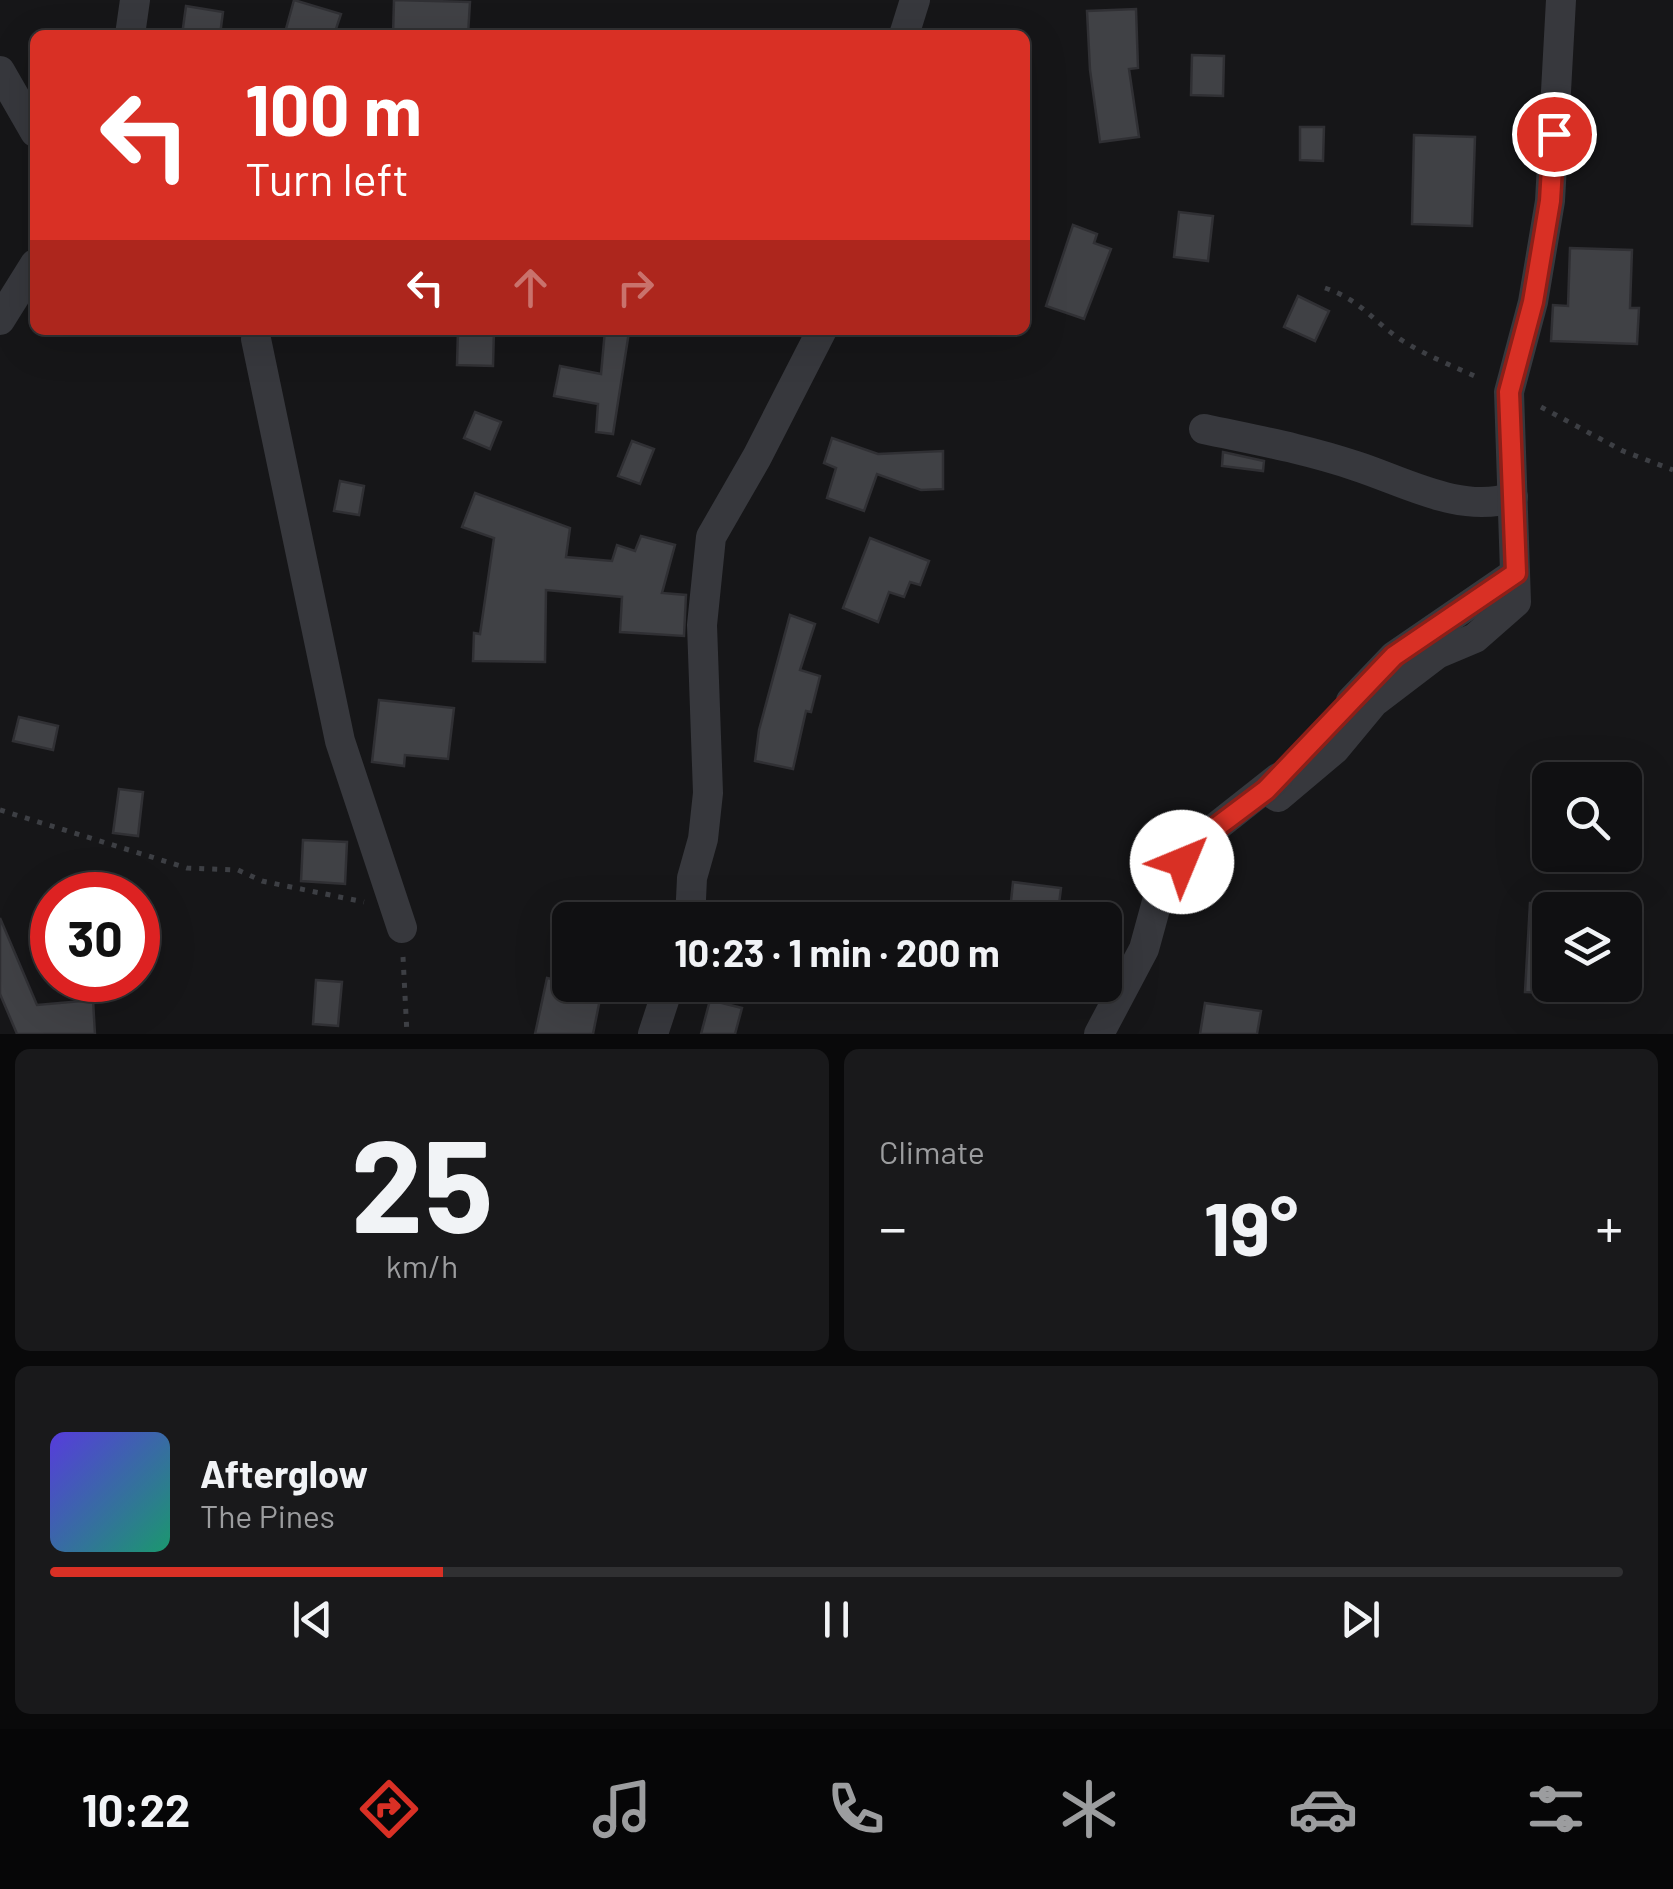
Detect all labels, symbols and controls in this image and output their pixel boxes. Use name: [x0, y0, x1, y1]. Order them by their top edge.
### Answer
text: 100 m: [245, 66, 422, 150]
icon: left: [80, 70, 210, 200]
pin: [1512, 92, 1597, 177]
icon: arrive: [1527, 107, 1582, 162]
text: Turn left: [245, 151, 409, 205]
icon: left: [398, 260, 453, 315]
icon: ahead: [503, 260, 558, 315]
icon: right: [608, 260, 663, 315]
map controls: [1532, 762, 1642, 1002]
button: search: [1532, 762, 1642, 872]
position arrow: [1130, 810, 1234, 914]
speed limit sign: 30: [30, 872, 160, 1002]
button: layers: [1532, 892, 1642, 1002]
text: 10:23 · 1 min · 200 m: [674, 929, 1000, 975]
text: 25: [351, 1103, 493, 1259]
text: Climate: [879, 1132, 985, 1170]
text: 19°: [1204, 1181, 1298, 1271]
text: −: [879, 1193, 907, 1259]
text: +: [1595, 1193, 1623, 1259]
text: km/h: [386, 1246, 458, 1284]
text: Afterglow: [200, 1450, 368, 1496]
text: The Pines: [200, 1496, 335, 1534]
icon: previous: [285, 1592, 340, 1647]
icon: pause: [809, 1592, 864, 1647]
icon: next: [1333, 1592, 1388, 1647]
icon: directions: [354, 1774, 424, 1844]
icon: music: [587, 1774, 657, 1844]
icon: phone: [821, 1774, 891, 1844]
icon: climate: [1054, 1774, 1124, 1844]
icon: car: [1288, 1774, 1358, 1844]
icon: filters: [1521, 1774, 1591, 1844]
text: 10:22: [82, 1782, 190, 1836]

